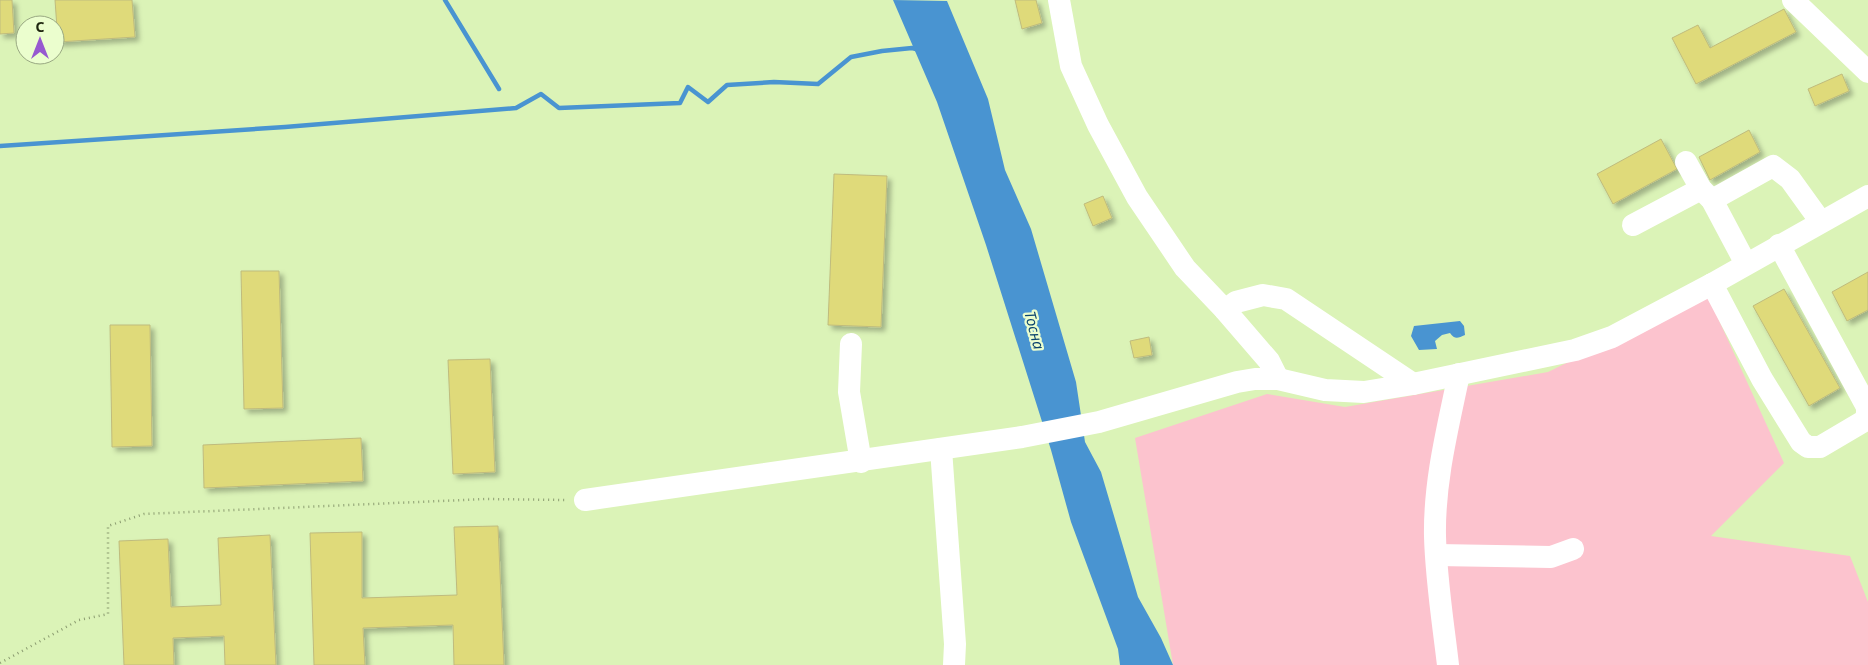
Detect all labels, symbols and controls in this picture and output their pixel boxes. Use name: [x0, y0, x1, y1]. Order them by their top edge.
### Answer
north arrow: [15, 15, 65, 65]
text: С: [35, 17, 45, 36]
water label: Тосна: [1020, 308, 1050, 352]

